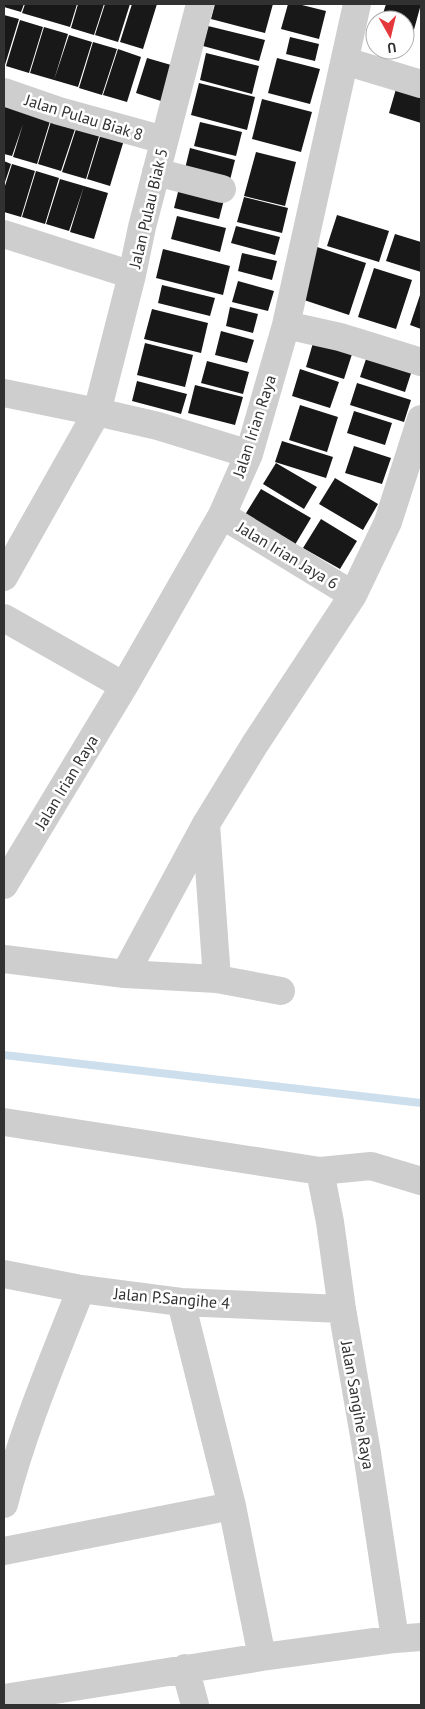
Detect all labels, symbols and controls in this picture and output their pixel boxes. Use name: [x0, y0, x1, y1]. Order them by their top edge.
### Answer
north arrow: [365, 10, 415, 60]
text: U: [386, 38, 397, 57]
street label: Jalan Pulau Biak 8: [22, 89, 145, 144]
street label: Jalan Pulau Biak 5: [124, 146, 172, 271]
street label: Jalan Irian Raya: [228, 372, 280, 481]
street label: Jalan Irian Jaya 6: [233, 516, 342, 593]
street label: Jalan Irian Raya: [30, 731, 102, 834]
street label: Jalan P.Sangihe 4: [112, 1283, 231, 1313]
street label: Jalan Sangihe Raya: [337, 1338, 379, 1471]

